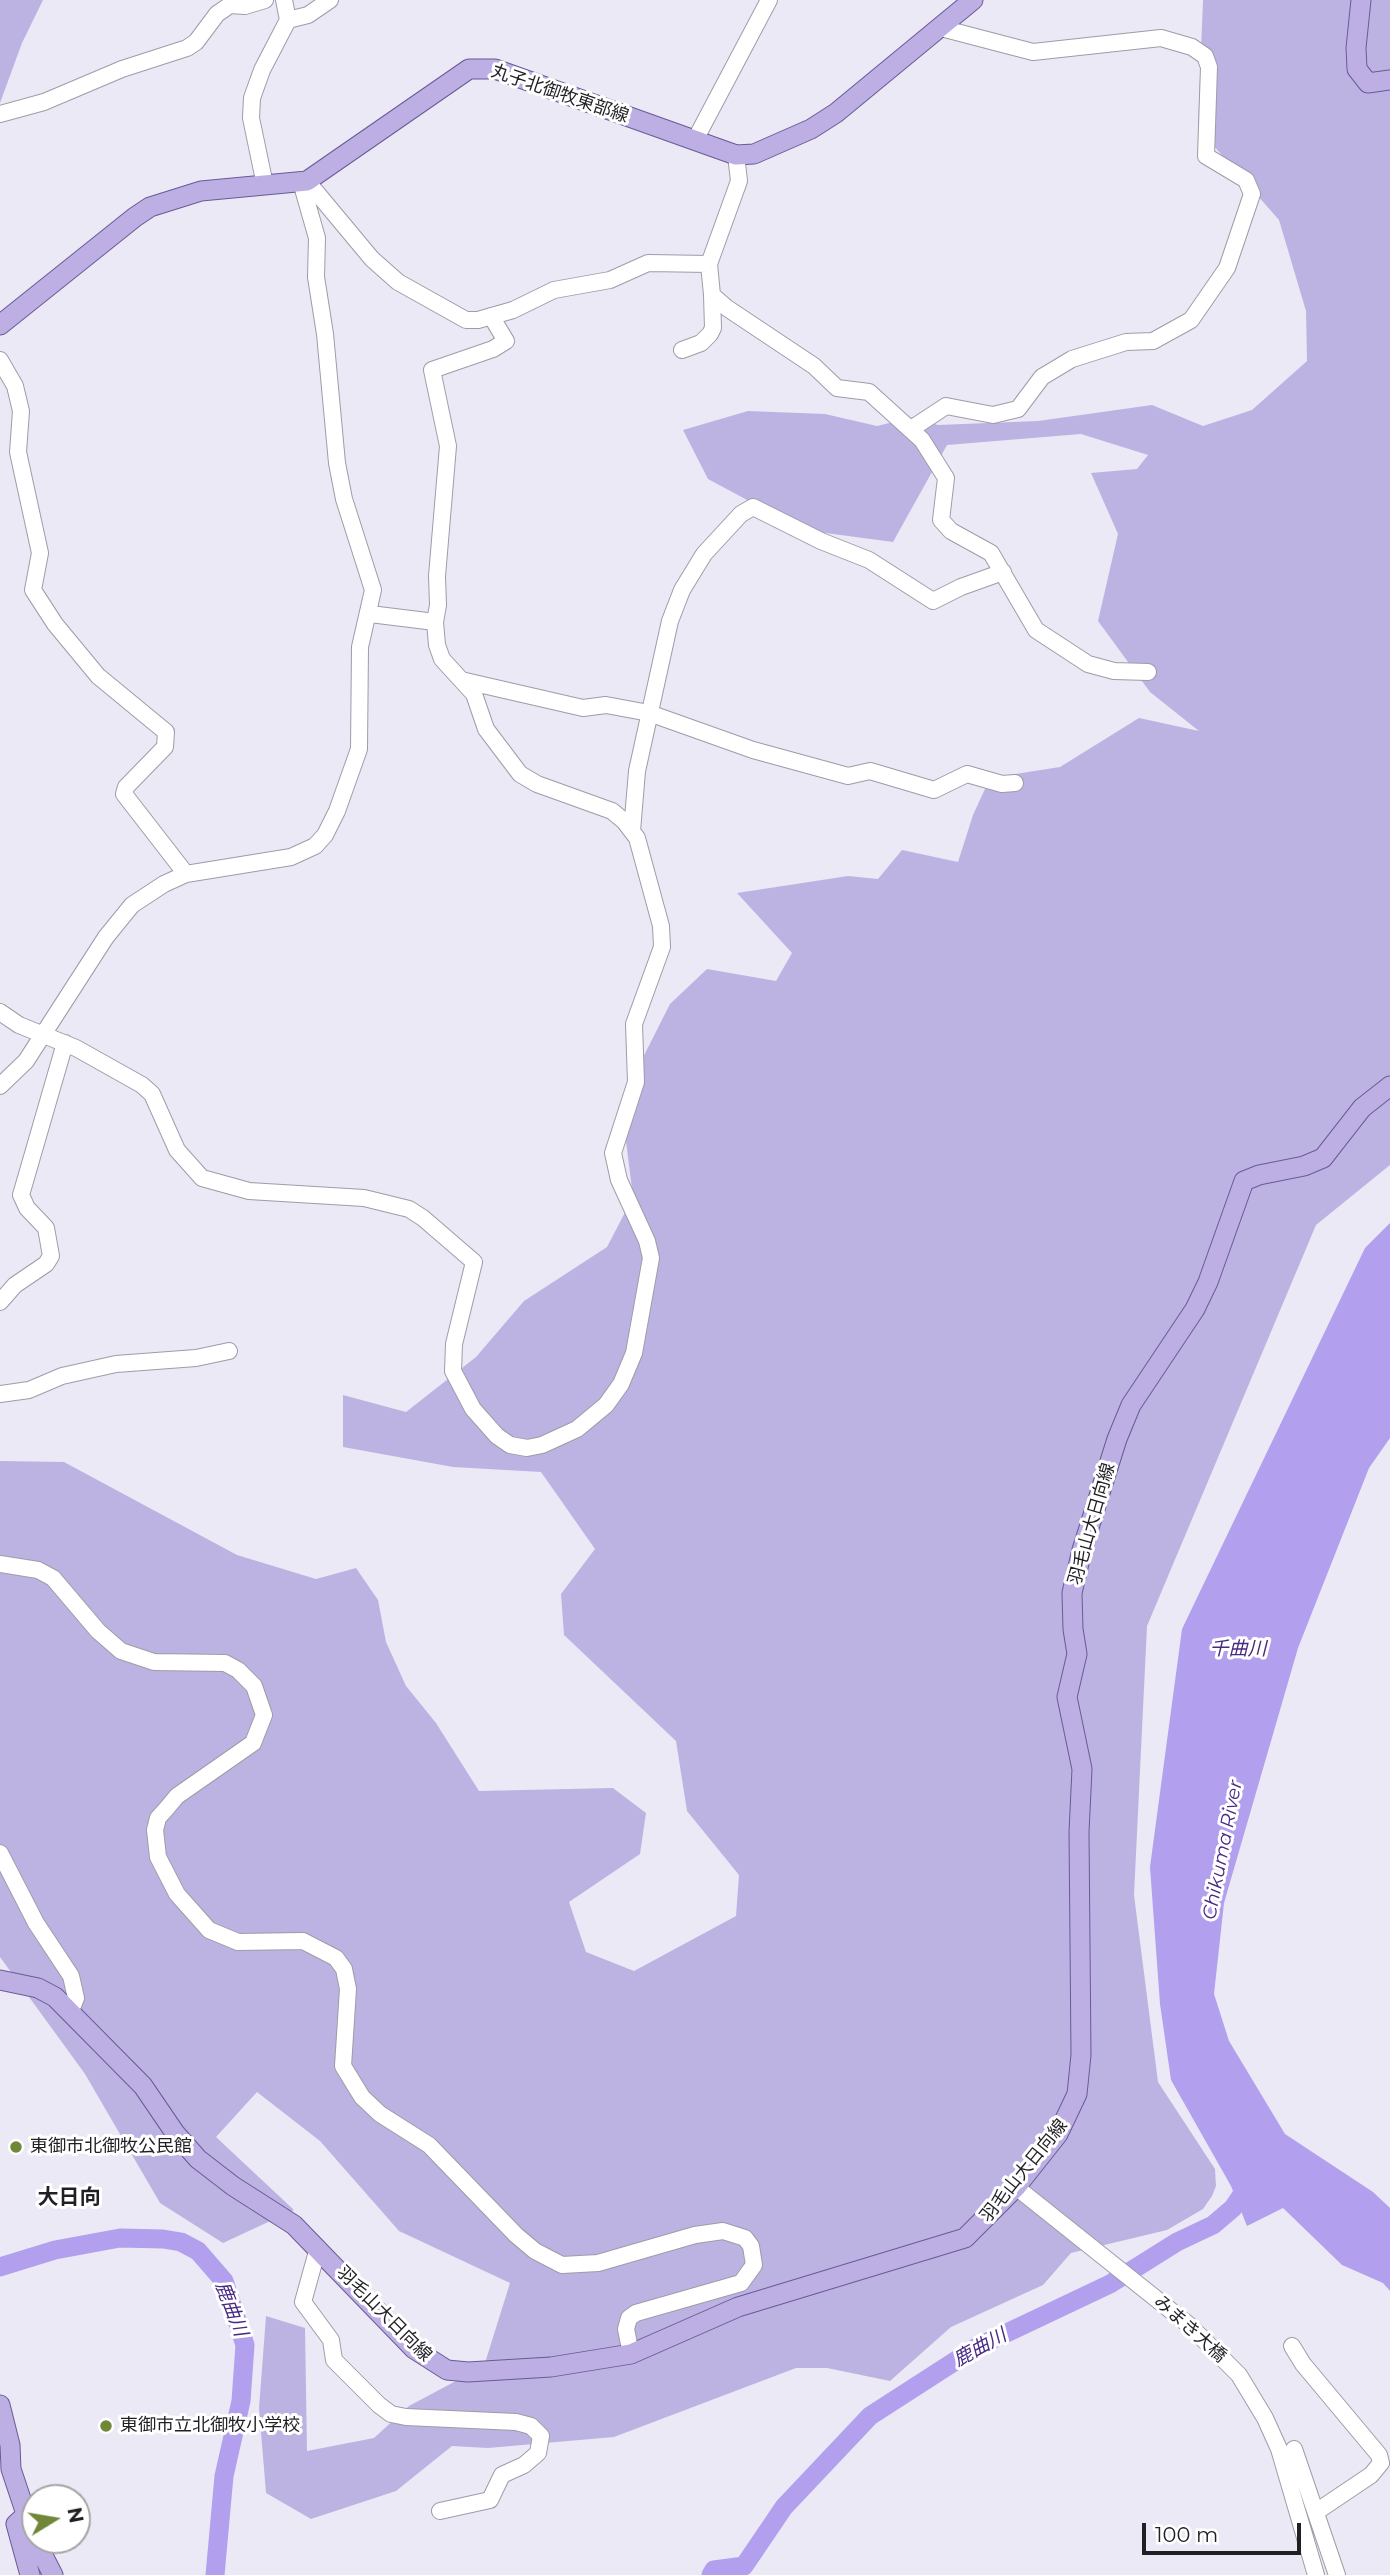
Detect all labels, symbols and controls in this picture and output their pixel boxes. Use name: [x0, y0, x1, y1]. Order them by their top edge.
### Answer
street label: 丸子北御牧東部線: [488, 60, 632, 128]
street label: 羽毛山大日向線: [1064, 1460, 1120, 1588]
water label: 千曲川: [1210, 1638, 1266, 1660]
water label: Chikuma River: [1198, 1778, 1248, 1922]
street label: 羽毛山大日向線: [976, 2115, 1072, 2227]
place label: 東御市北御牧公民館: [30, 2136, 192, 2158]
marker: 東御市北御牧公民館: [8, 2139, 24, 2155]
district label: 大日向: [38, 2185, 100, 2211]
street label: 羽毛山大日向線: [332, 2262, 436, 2366]
water label: 鹿曲川: [210, 2278, 252, 2340]
street label: みまき大橋: [1149, 2291, 1231, 2367]
water label: 鹿曲川: [950, 2324, 1010, 2372]
place label: 東御市立北御牧小学校: [120, 2415, 300, 2437]
marker: 東御市立北御牧小学校: [98, 2418, 114, 2434]
north arrow: [21, 2484, 91, 2554]
text: N: [62, 2506, 88, 2525]
scale bar: [1145, 2508, 1304, 2552]
text: 100 m: [1155, 2522, 1218, 2547]

